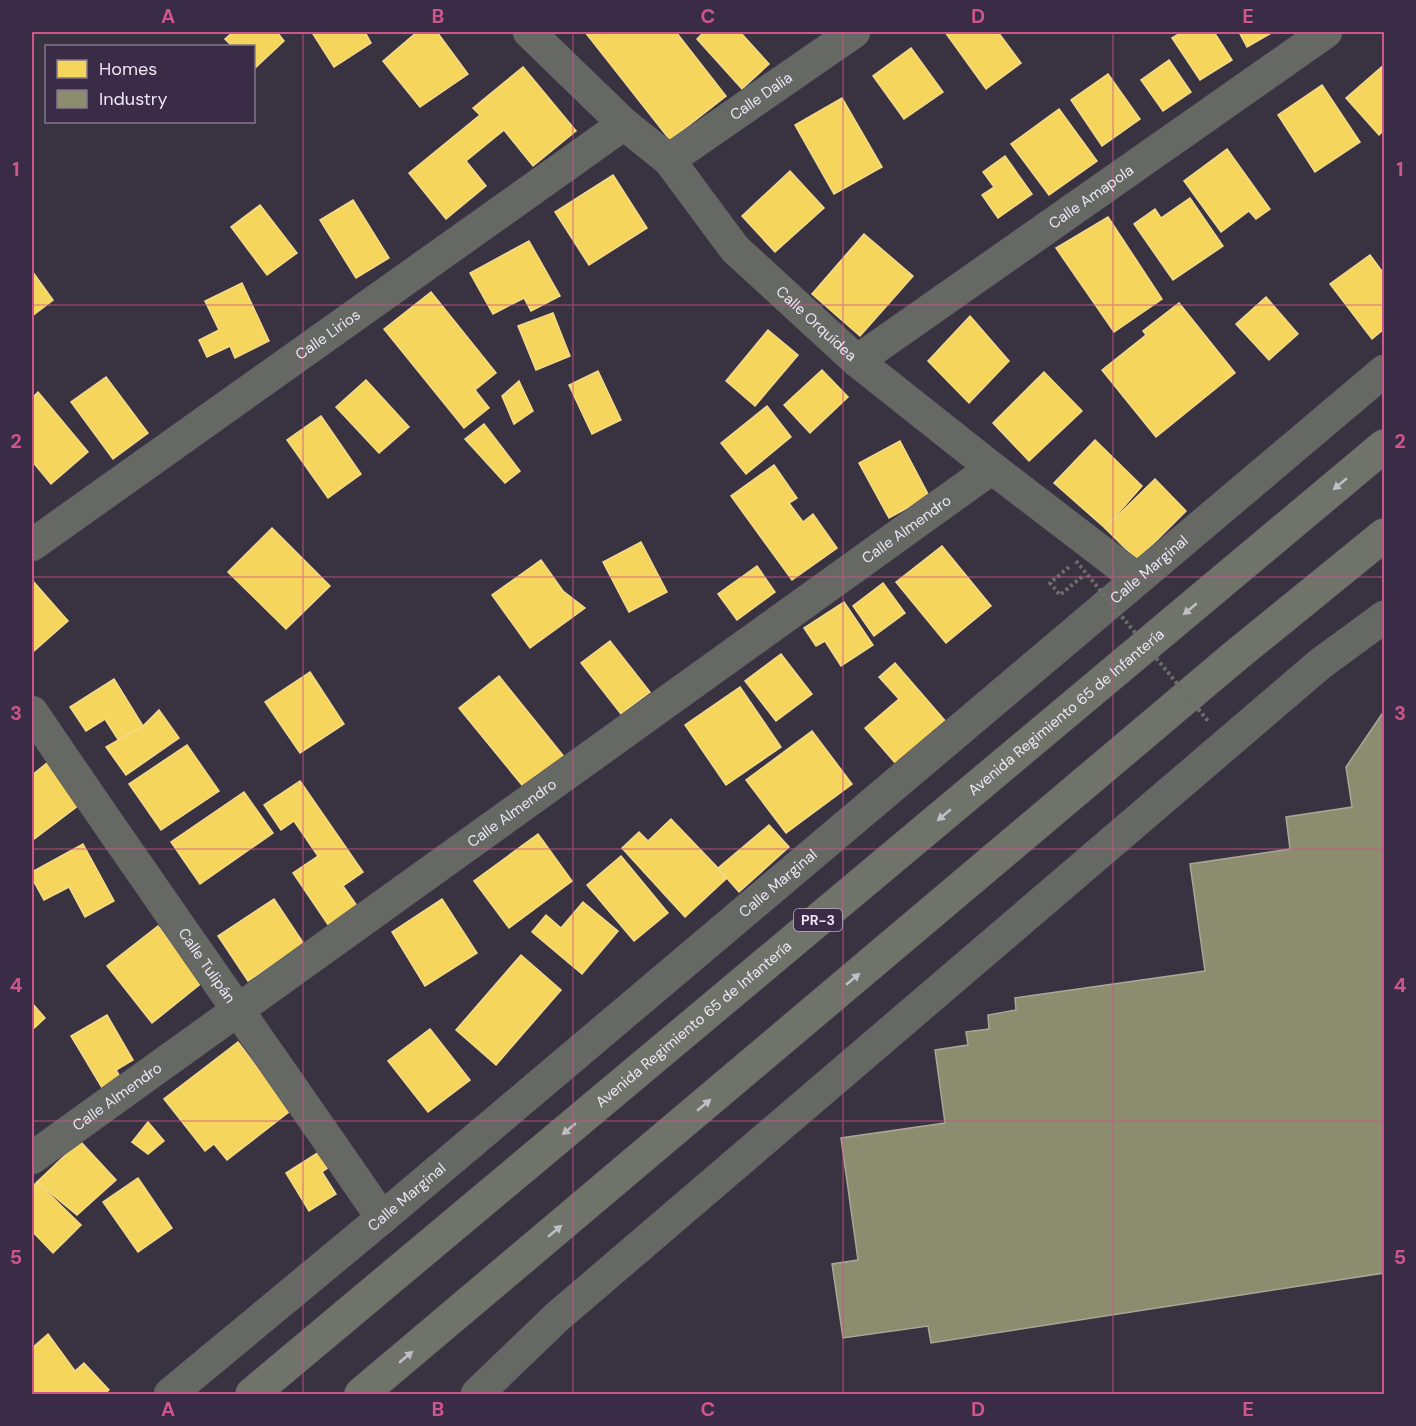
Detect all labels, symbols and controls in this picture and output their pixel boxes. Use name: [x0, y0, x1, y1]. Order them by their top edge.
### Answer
text: A: [161, 3, 175, 29]
text: B: [432, 3, 444, 29]
text: C: [701, 3, 715, 29]
text: D: [971, 3, 985, 29]
text: E: [1242, 3, 1254, 29]
legend: [45, 45, 255, 123]
text: Homes: [99, 57, 157, 81]
street label: Calle Dalia: [726, 68, 796, 125]
text: Industry: [99, 87, 168, 111]
text: 1: [12, 156, 20, 182]
text: 1: [1396, 156, 1404, 182]
street label: Calle Amapola: [1045, 160, 1138, 234]
street label: Calle Orquídea: [772, 282, 861, 366]
street label: Calle Lirios: [291, 305, 364, 365]
text: 2: [10, 428, 22, 454]
text: 2: [1394, 428, 1406, 454]
one-way arrow: [1333, 477, 1348, 490]
street label: Calle Almendro: [858, 490, 955, 568]
street label: Calle Marginal: [1106, 531, 1192, 608]
one-way arrow: [1183, 602, 1198, 615]
street label: Avenida Regimiento 65 de Infantería: [964, 624, 1168, 800]
text: 3: [10, 700, 22, 726]
text: 3: [1394, 700, 1406, 726]
street label: Calle Almendro: [463, 774, 561, 852]
one-way arrow: [937, 808, 952, 821]
street label: Calle Marginal: [735, 845, 821, 922]
road number: PR-3: [794, 909, 842, 931]
street label: Calle Tulipán: [174, 924, 240, 1007]
street label: Avenida Regimiento 65 de Infantería: [591, 936, 796, 1112]
text: 4: [10, 972, 23, 998]
text: 4: [1394, 972, 1407, 998]
one-way arrow: [845, 973, 861, 986]
street label: Calle Almendro: [69, 1058, 166, 1136]
one-way arrow: [696, 1099, 711, 1112]
one-way arrow: [562, 1122, 577, 1135]
street label: Calle Marginal: [363, 1158, 450, 1236]
one-way arrow: [547, 1225, 562, 1238]
text: 5: [10, 1244, 22, 1270]
text: 5: [1394, 1244, 1406, 1270]
one-way arrow: [398, 1350, 414, 1363]
text: A: [161, 1396, 175, 1422]
text: B: [432, 1396, 444, 1422]
text: C: [701, 1396, 715, 1422]
text: D: [971, 1396, 985, 1422]
text: E: [1242, 1396, 1254, 1422]

